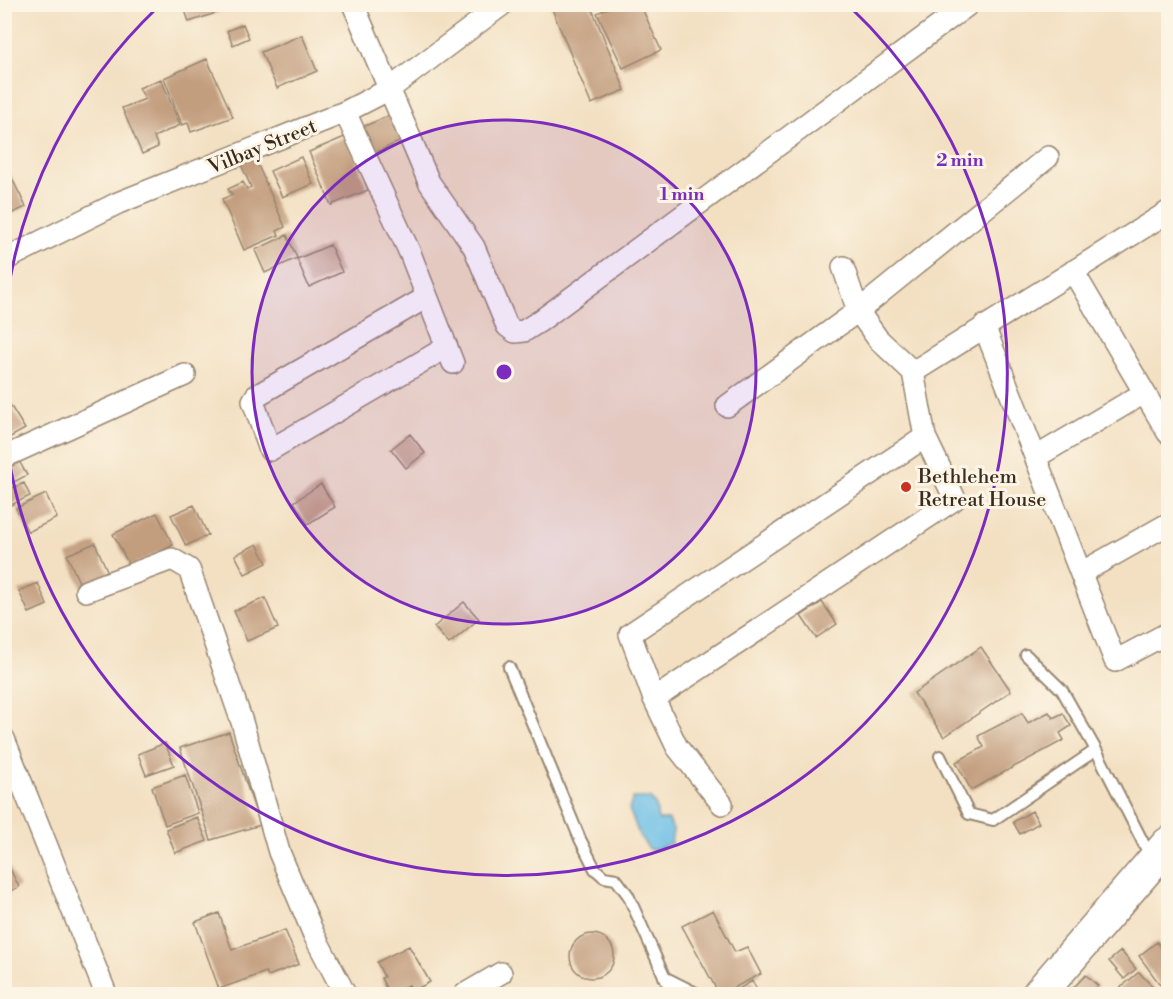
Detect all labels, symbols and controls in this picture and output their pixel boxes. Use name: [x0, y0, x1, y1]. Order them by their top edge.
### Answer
street label: Vilbay Street: [204, 114, 321, 181]
text: 2 min: [936, 149, 984, 172]
text: 1 min: [660, 183, 704, 206]
centre of rings: [494, 362, 514, 382]
place label: Bethlehem Retreat House: [917, 465, 1046, 513]
marker: Bethlehem Retreat House: [899, 480, 913, 494]

